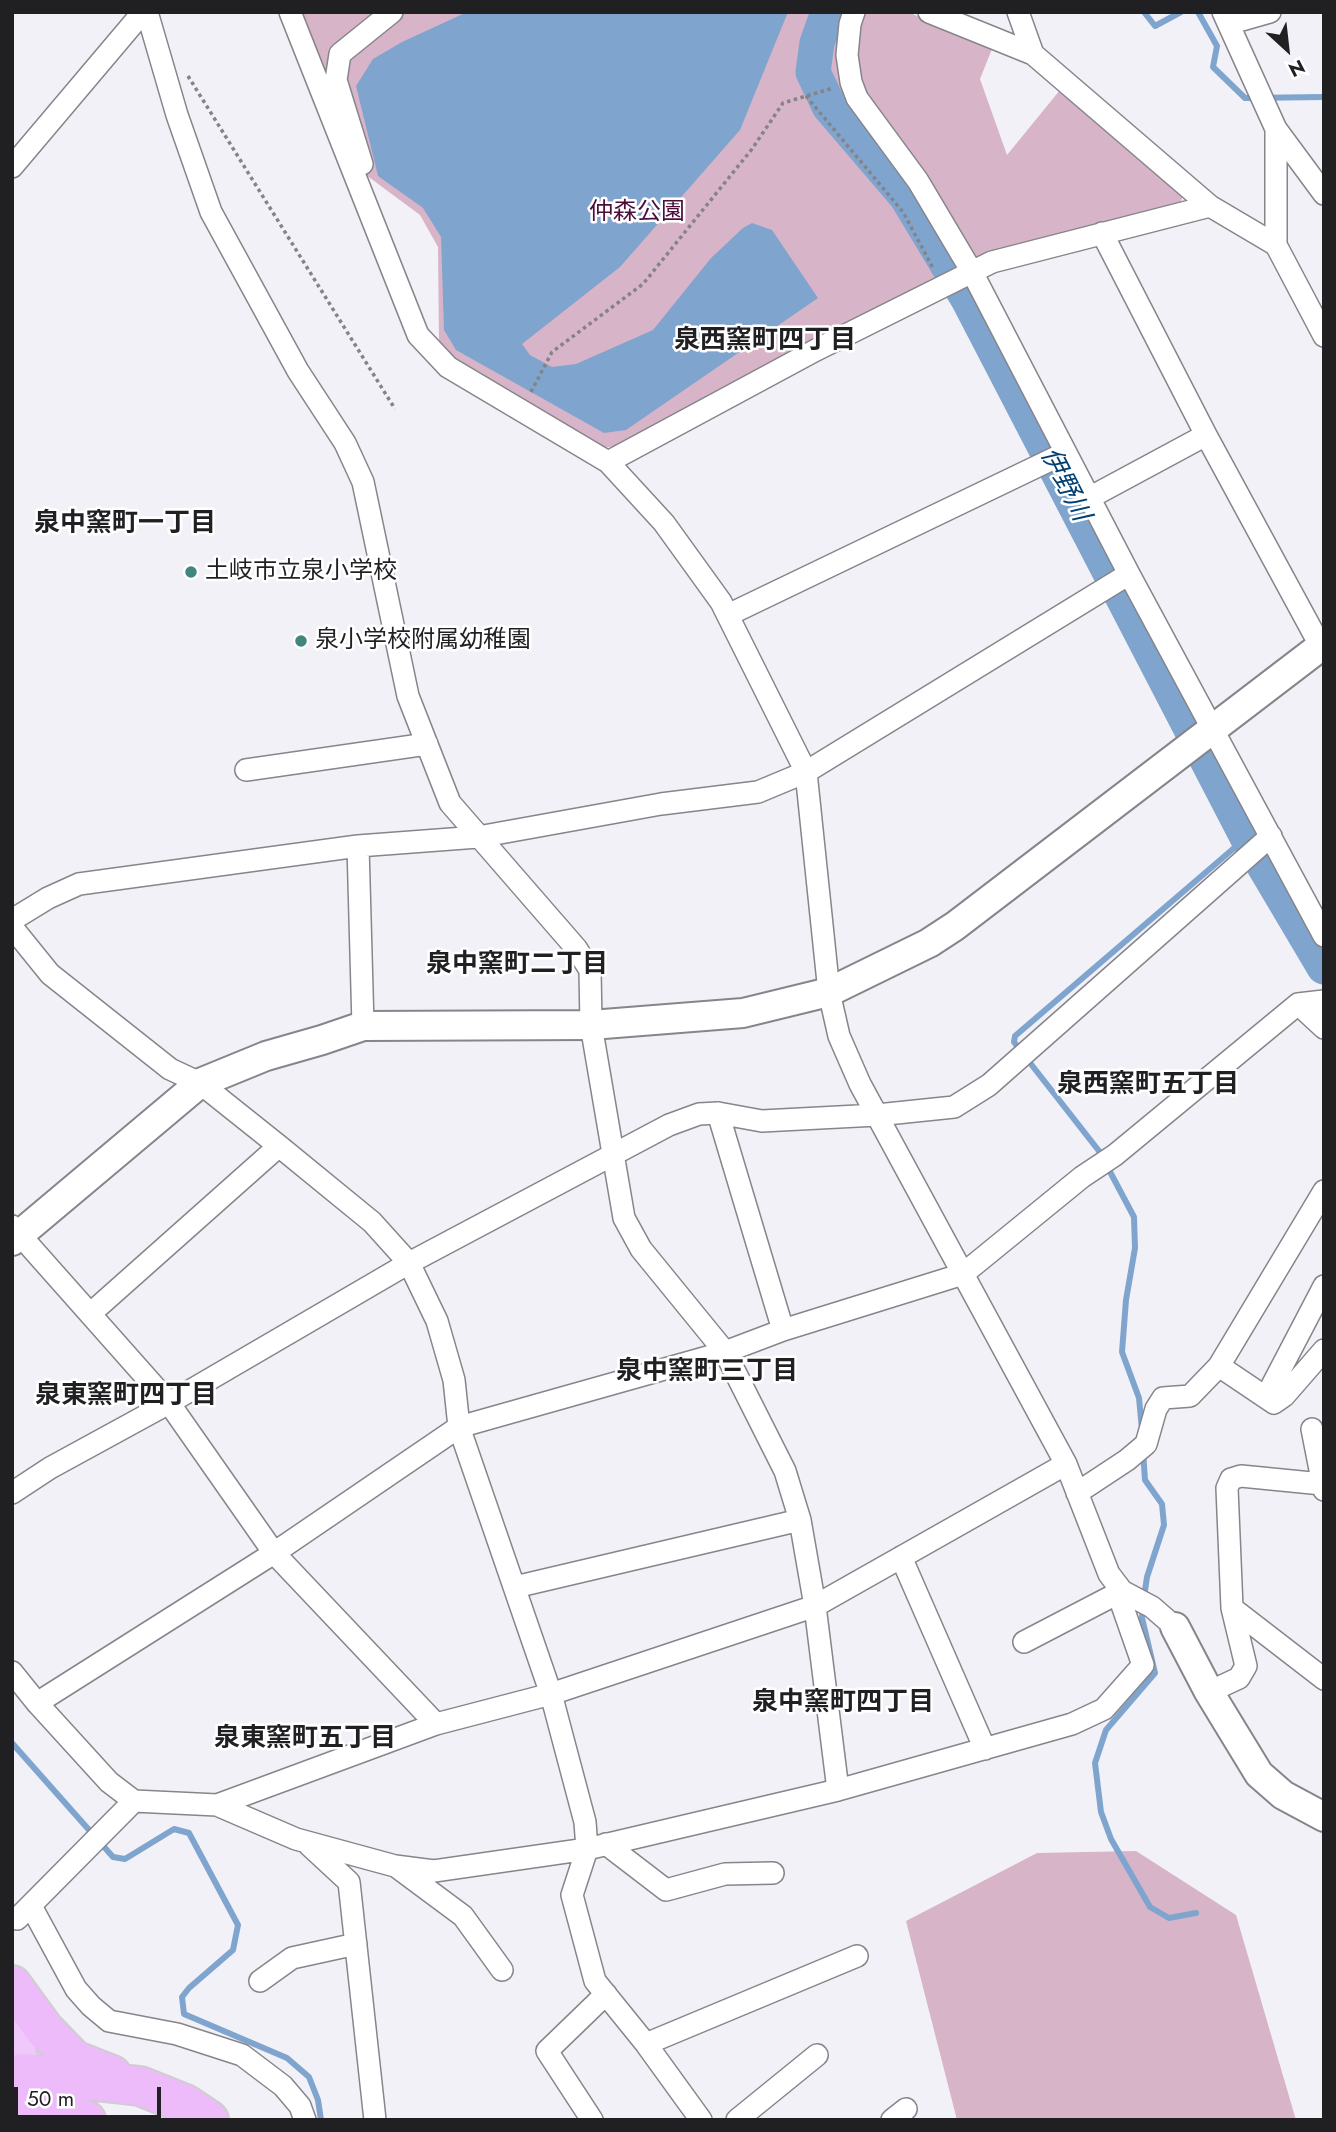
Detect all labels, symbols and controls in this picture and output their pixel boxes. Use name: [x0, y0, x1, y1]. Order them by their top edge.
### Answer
north arrow: [1252, 14, 1322, 84]
text: N: [1284, 53, 1310, 84]
park label: 仲森公園: [589, 199, 685, 227]
district label: 泉西窯町四丁目: [674, 326, 856, 358]
water label: 伊野川: [1032, 443, 1096, 527]
district label: 泉中窯町一丁目: [34, 509, 216, 541]
place label: 土岐市立泉小学校: [205, 558, 397, 586]
marker: 土岐市立泉小学校: [183, 564, 199, 580]
place label: 泉小学校附属幼稚園: [315, 627, 531, 655]
marker: 泉小学校附属幼稚園: [293, 633, 309, 649]
district label: 泉中窯町二丁目: [426, 950, 608, 982]
district label: 泉西窯町五丁目: [1057, 1070, 1239, 1102]
district label: 泉中窯町三丁目: [616, 1357, 798, 1389]
district label: 泉東窯町四丁目: [35, 1381, 217, 1413]
district label: 泉中窯町四丁目: [752, 1688, 934, 1720]
district label: 泉東窯町五丁目: [214, 1724, 396, 1756]
scale bar: [18, 2072, 164, 2116]
text: 50 m: [27, 2084, 74, 2114]

